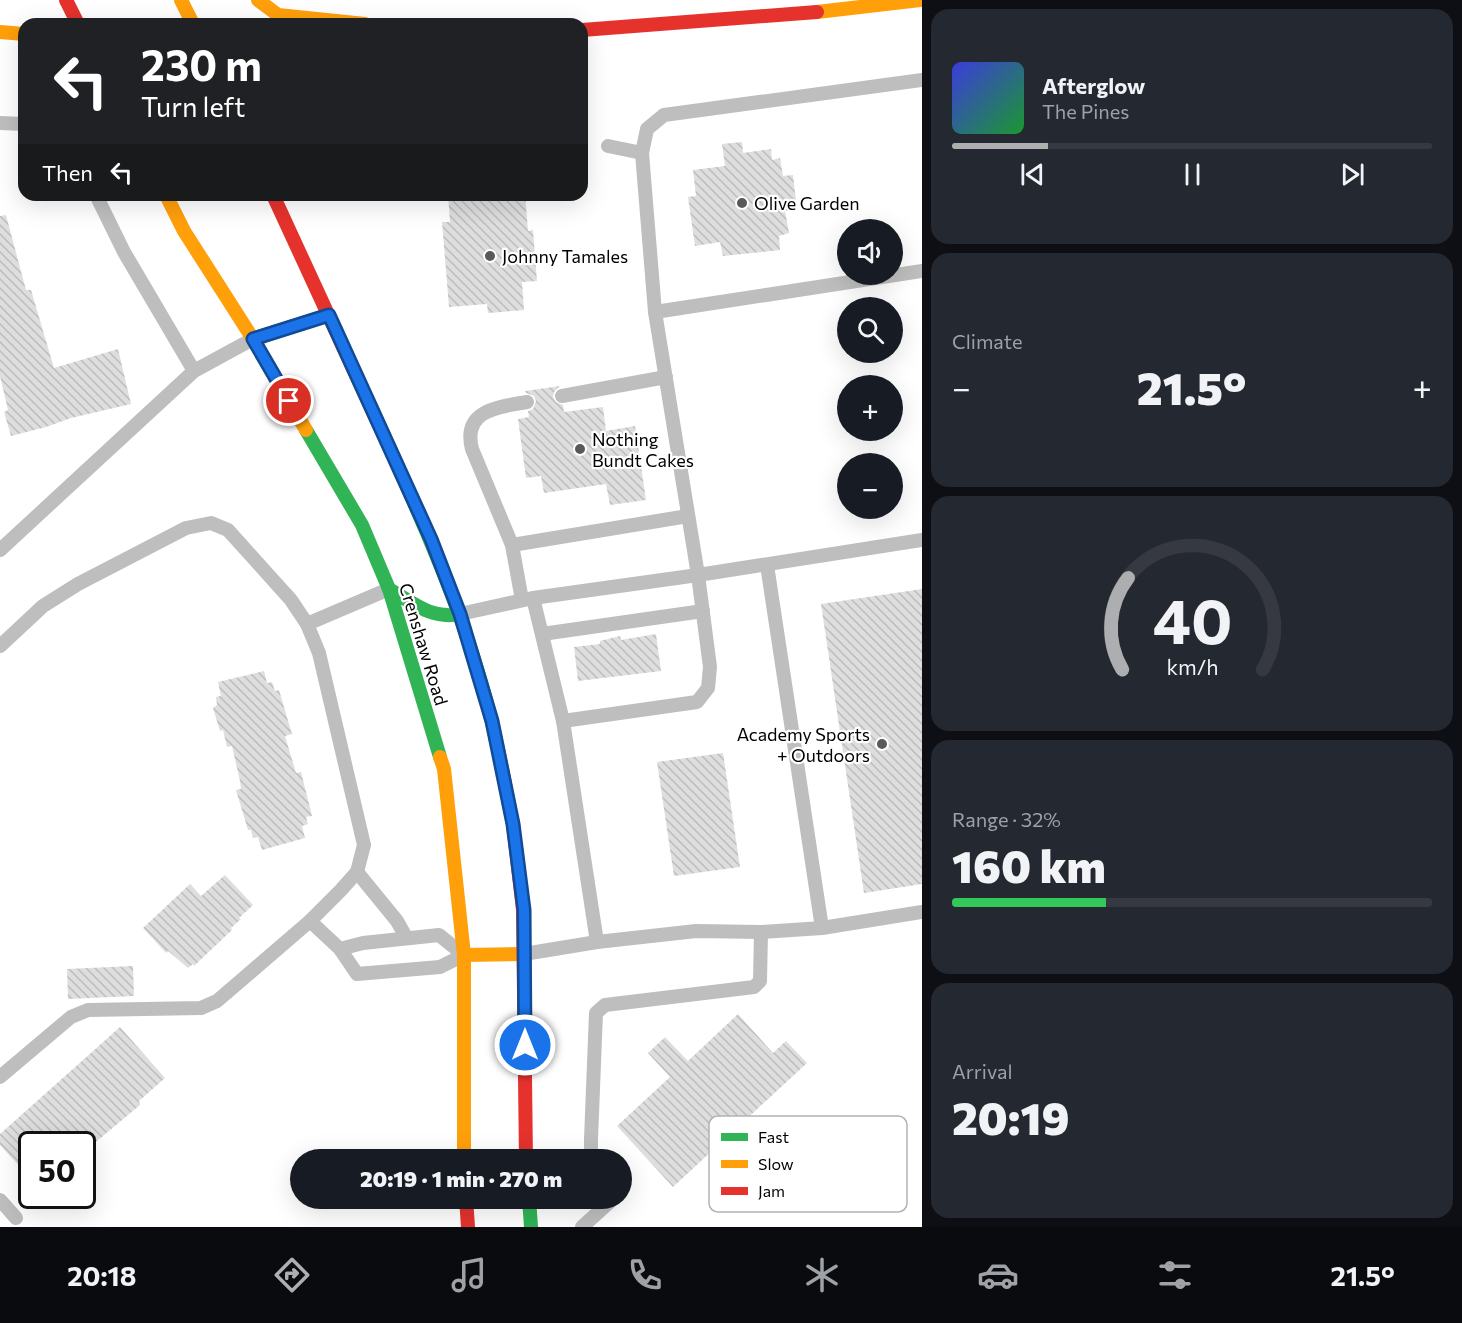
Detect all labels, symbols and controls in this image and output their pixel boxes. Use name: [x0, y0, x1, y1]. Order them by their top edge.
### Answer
text: 230 m: [141, 38, 262, 90]
icon: left: [42, 42, 120, 120]
text: Afterglow: [1042, 72, 1145, 99]
text: Turn left: [141, 90, 245, 123]
text: The Pines: [1042, 99, 1129, 123]
icon: left: [105, 156, 138, 189]
icon: previous: [1016, 158, 1049, 191]
icon: pause: [1176, 158, 1209, 191]
icon: next: [1336, 158, 1369, 191]
text: Then: [42, 159, 93, 186]
place label: Olive Garden: [754, 192, 859, 214]
marker: Olive Garden: [735, 196, 749, 210]
map controls: [837, 219, 903, 519]
button: sound: [837, 219, 903, 285]
place label: Johnny Tamales: [502, 245, 628, 267]
marker: Johnny Tamales: [483, 249, 497, 263]
button: search: [837, 297, 903, 363]
text: Climate: [952, 329, 1022, 353]
text: 21.5°: [1137, 359, 1247, 414]
text: −: [952, 366, 971, 407]
text: +: [1413, 366, 1432, 407]
pin: [263, 375, 314, 426]
button: +: [837, 375, 903, 441]
icon: arrive: [272, 384, 305, 417]
place label: Nothing Bundt Cakes: [592, 428, 694, 471]
marker: Nothing Bundt Cakes: [573, 442, 587, 456]
button: −: [837, 453, 903, 519]
street label: Crenshaw Road: [395, 580, 453, 708]
text: 40: [1152, 582, 1232, 658]
text: km/h: [1166, 654, 1218, 680]
place label: Academy Sports + Outdoors: [737, 723, 870, 766]
marker: Academy Sports + Outdoors: [875, 737, 889, 751]
text: Range · 32%: [952, 807, 1061, 831]
text: 160 km: [952, 837, 1106, 892]
position arrow: [493, 1013, 557, 1077]
text: Arrival: [952, 1059, 1013, 1083]
text: 20:19: [952, 1089, 1069, 1144]
legend: [709, 1116, 907, 1212]
text: Fast: [758, 1127, 789, 1146]
speed limit sign: 50: [18, 1131, 96, 1209]
text: Slow: [758, 1154, 794, 1173]
text: 20:19 · 1 min · 270 m: [360, 1165, 562, 1192]
text: Jam: [758, 1181, 785, 1200]
icon: directions: [271, 1254, 313, 1296]
icon: music: [448, 1254, 490, 1296]
icon: phone: [624, 1254, 666, 1296]
icon: climate: [801, 1254, 843, 1296]
icon: car: [977, 1254, 1019, 1296]
icon: filters: [1154, 1254, 1196, 1296]
text: 20:18: [67, 1259, 136, 1292]
text: 21.5°: [1331, 1259, 1395, 1292]

